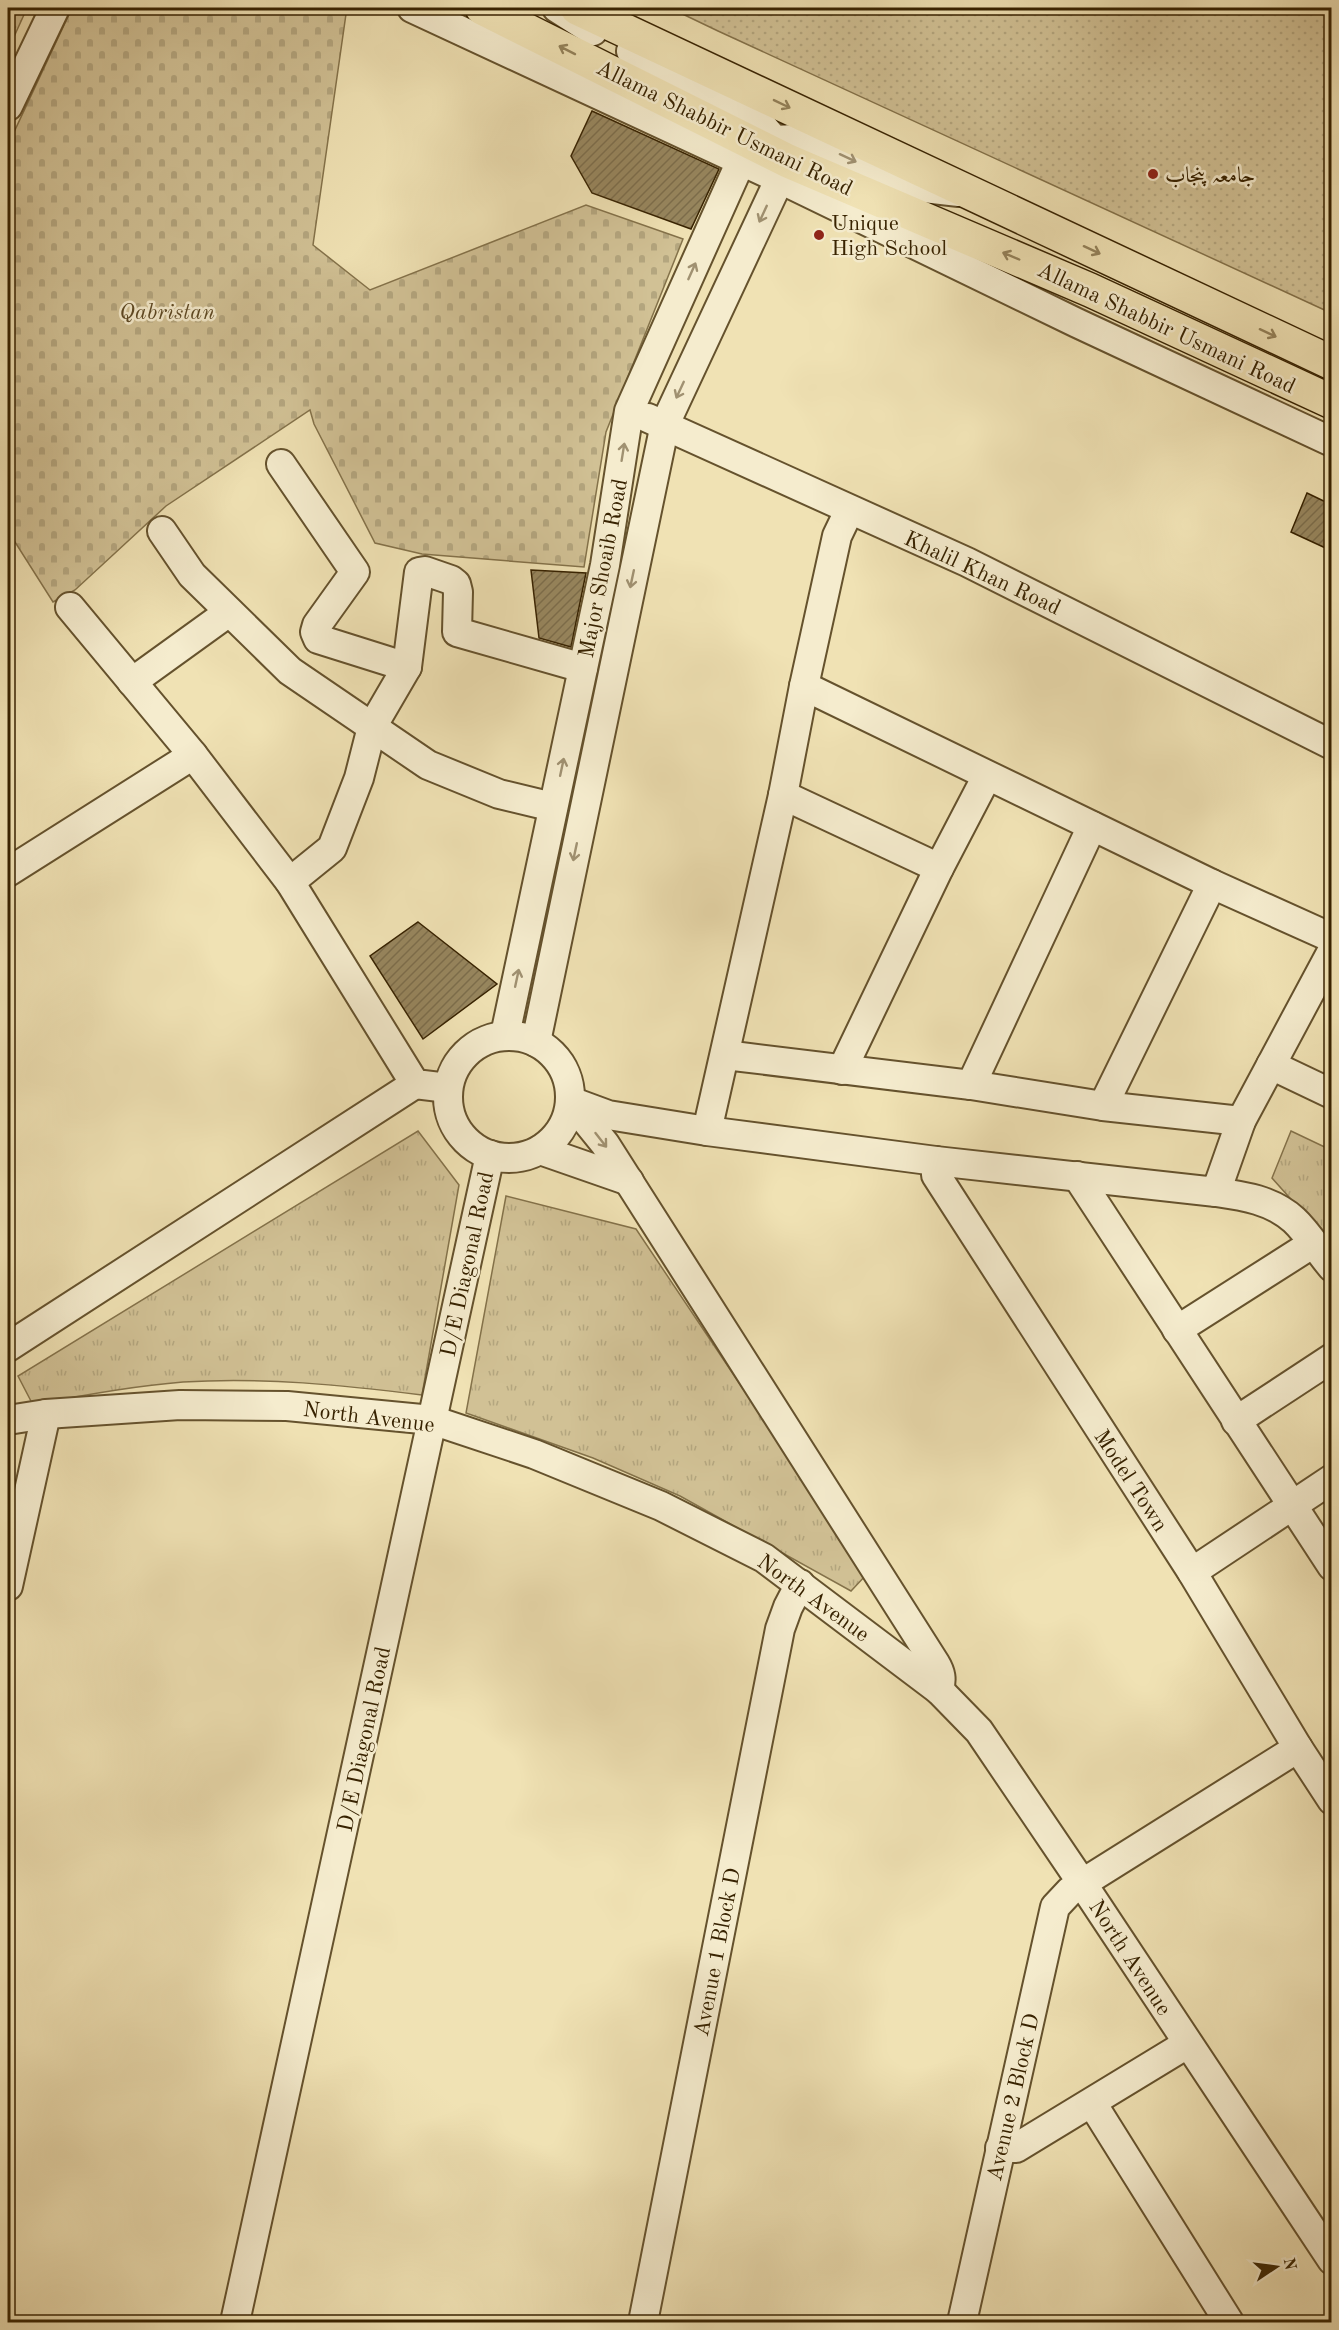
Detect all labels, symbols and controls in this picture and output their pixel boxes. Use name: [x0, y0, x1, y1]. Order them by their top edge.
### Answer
one-way arrow: [559, 44, 577, 56]
street label: Allama Shabbir Usmani Road: [592, 57, 856, 201]
one-way arrow: [773, 99, 791, 110]
one-way arrow: [838, 152, 856, 164]
place label: جامعہ پنجاب: [1165, 165, 1255, 188]
marker: جامعہ پنجاب: [1146, 167, 1160, 181]
one-way arrow: [757, 204, 769, 222]
place label: Unique High School: [831, 213, 947, 260]
marker: Unique High School: [812, 228, 826, 242]
one-way arrow: [1082, 244, 1100, 256]
one-way arrow: [1002, 250, 1020, 261]
street label: Allama Shabbir Usmani Road: [1034, 259, 1299, 398]
one-way arrow: [687, 262, 699, 280]
park label: Qabristan: [119, 302, 215, 324]
one-way arrow: [1258, 327, 1276, 339]
one-way arrow: [674, 381, 686, 399]
one-way arrow: [617, 442, 628, 462]
street label: Major Shoaib Road: [576, 477, 632, 660]
street label: Khalil Khan Road: [900, 528, 1064, 620]
one-way arrow: [626, 568, 637, 588]
one-way arrow: [557, 758, 568, 777]
one-way arrow: [569, 841, 580, 861]
one-way arrow: [512, 969, 523, 988]
one-way arrow: [595, 1131, 608, 1147]
street label: D/E Diagonal Road: [438, 1170, 498, 1359]
street label: North Avenue: [302, 1399, 436, 1437]
street label: Model Town: [1089, 1426, 1171, 1536]
street label: North Avenue: [753, 1551, 873, 1646]
street label: D/E Diagonal Road: [335, 1645, 395, 1834]
street label: Avenue 1 Block D: [691, 1866, 745, 2039]
street label: North Avenue: [1084, 1897, 1175, 2020]
street label: Avenue 2 Block D: [984, 2011, 1044, 2183]
north arrow: [1246, 2237, 1306, 2297]
text: N: [1279, 2256, 1298, 2273]

